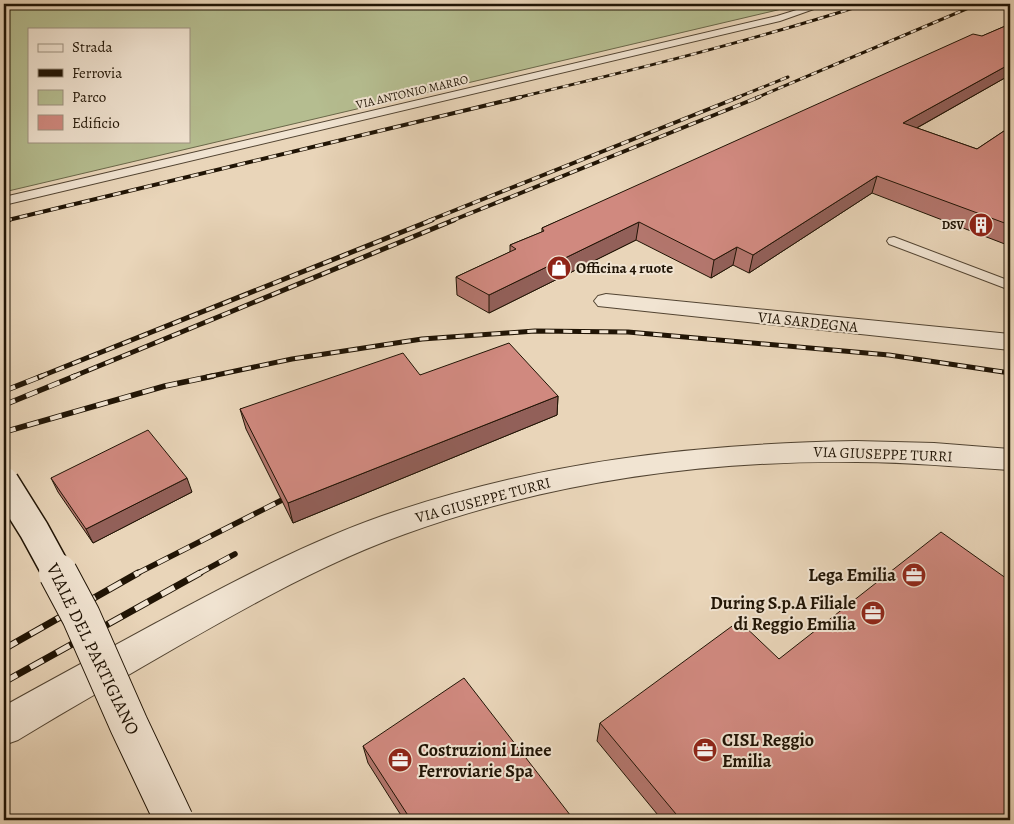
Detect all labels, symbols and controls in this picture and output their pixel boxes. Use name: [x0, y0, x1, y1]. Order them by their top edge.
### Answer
legend: [28, 28, 190, 142]
text: Strada: [72, 37, 113, 57]
text: Ferrovia: [72, 63, 122, 83]
street label: VIA ANTONIO MARRO: [353, 71, 470, 113]
text: Parco: [72, 87, 106, 107]
text: Edificio: [72, 113, 120, 133]
building icon: DSV: [968, 212, 994, 238]
place label: DSV: [942, 217, 964, 233]
shop icon: Officina 4 ruote: [546, 255, 572, 281]
place label: Officina 4 ruote: [576, 258, 673, 278]
street label: VIA SARDEGNA: [756, 307, 859, 337]
street label: VIA GIUSEPPE TURRI: [812, 442, 953, 466]
street label: VIA GIUSEPPE TURRI: [412, 472, 553, 528]
street label: VIALE DEL PARTIGIANO: [41, 558, 145, 739]
office icon: Lega Emilia: [901, 562, 927, 588]
place label: Lega Emilia: [808, 563, 896, 587]
place label: During S.p.A Filiale di Reggio Emilia: [710, 591, 856, 636]
office icon: During S.p.A Filiale di Reggio Emilia: [860, 600, 886, 626]
place label: CISL Reggio Emilia: [722, 728, 814, 773]
office icon: CISL Reggio Emilia: [692, 737, 718, 763]
place label: Costruzioni Linee Ferroviarie Spa: [418, 738, 551, 783]
office icon: Costruzioni Linee Ferroviarie Spa: [387, 747, 413, 773]

